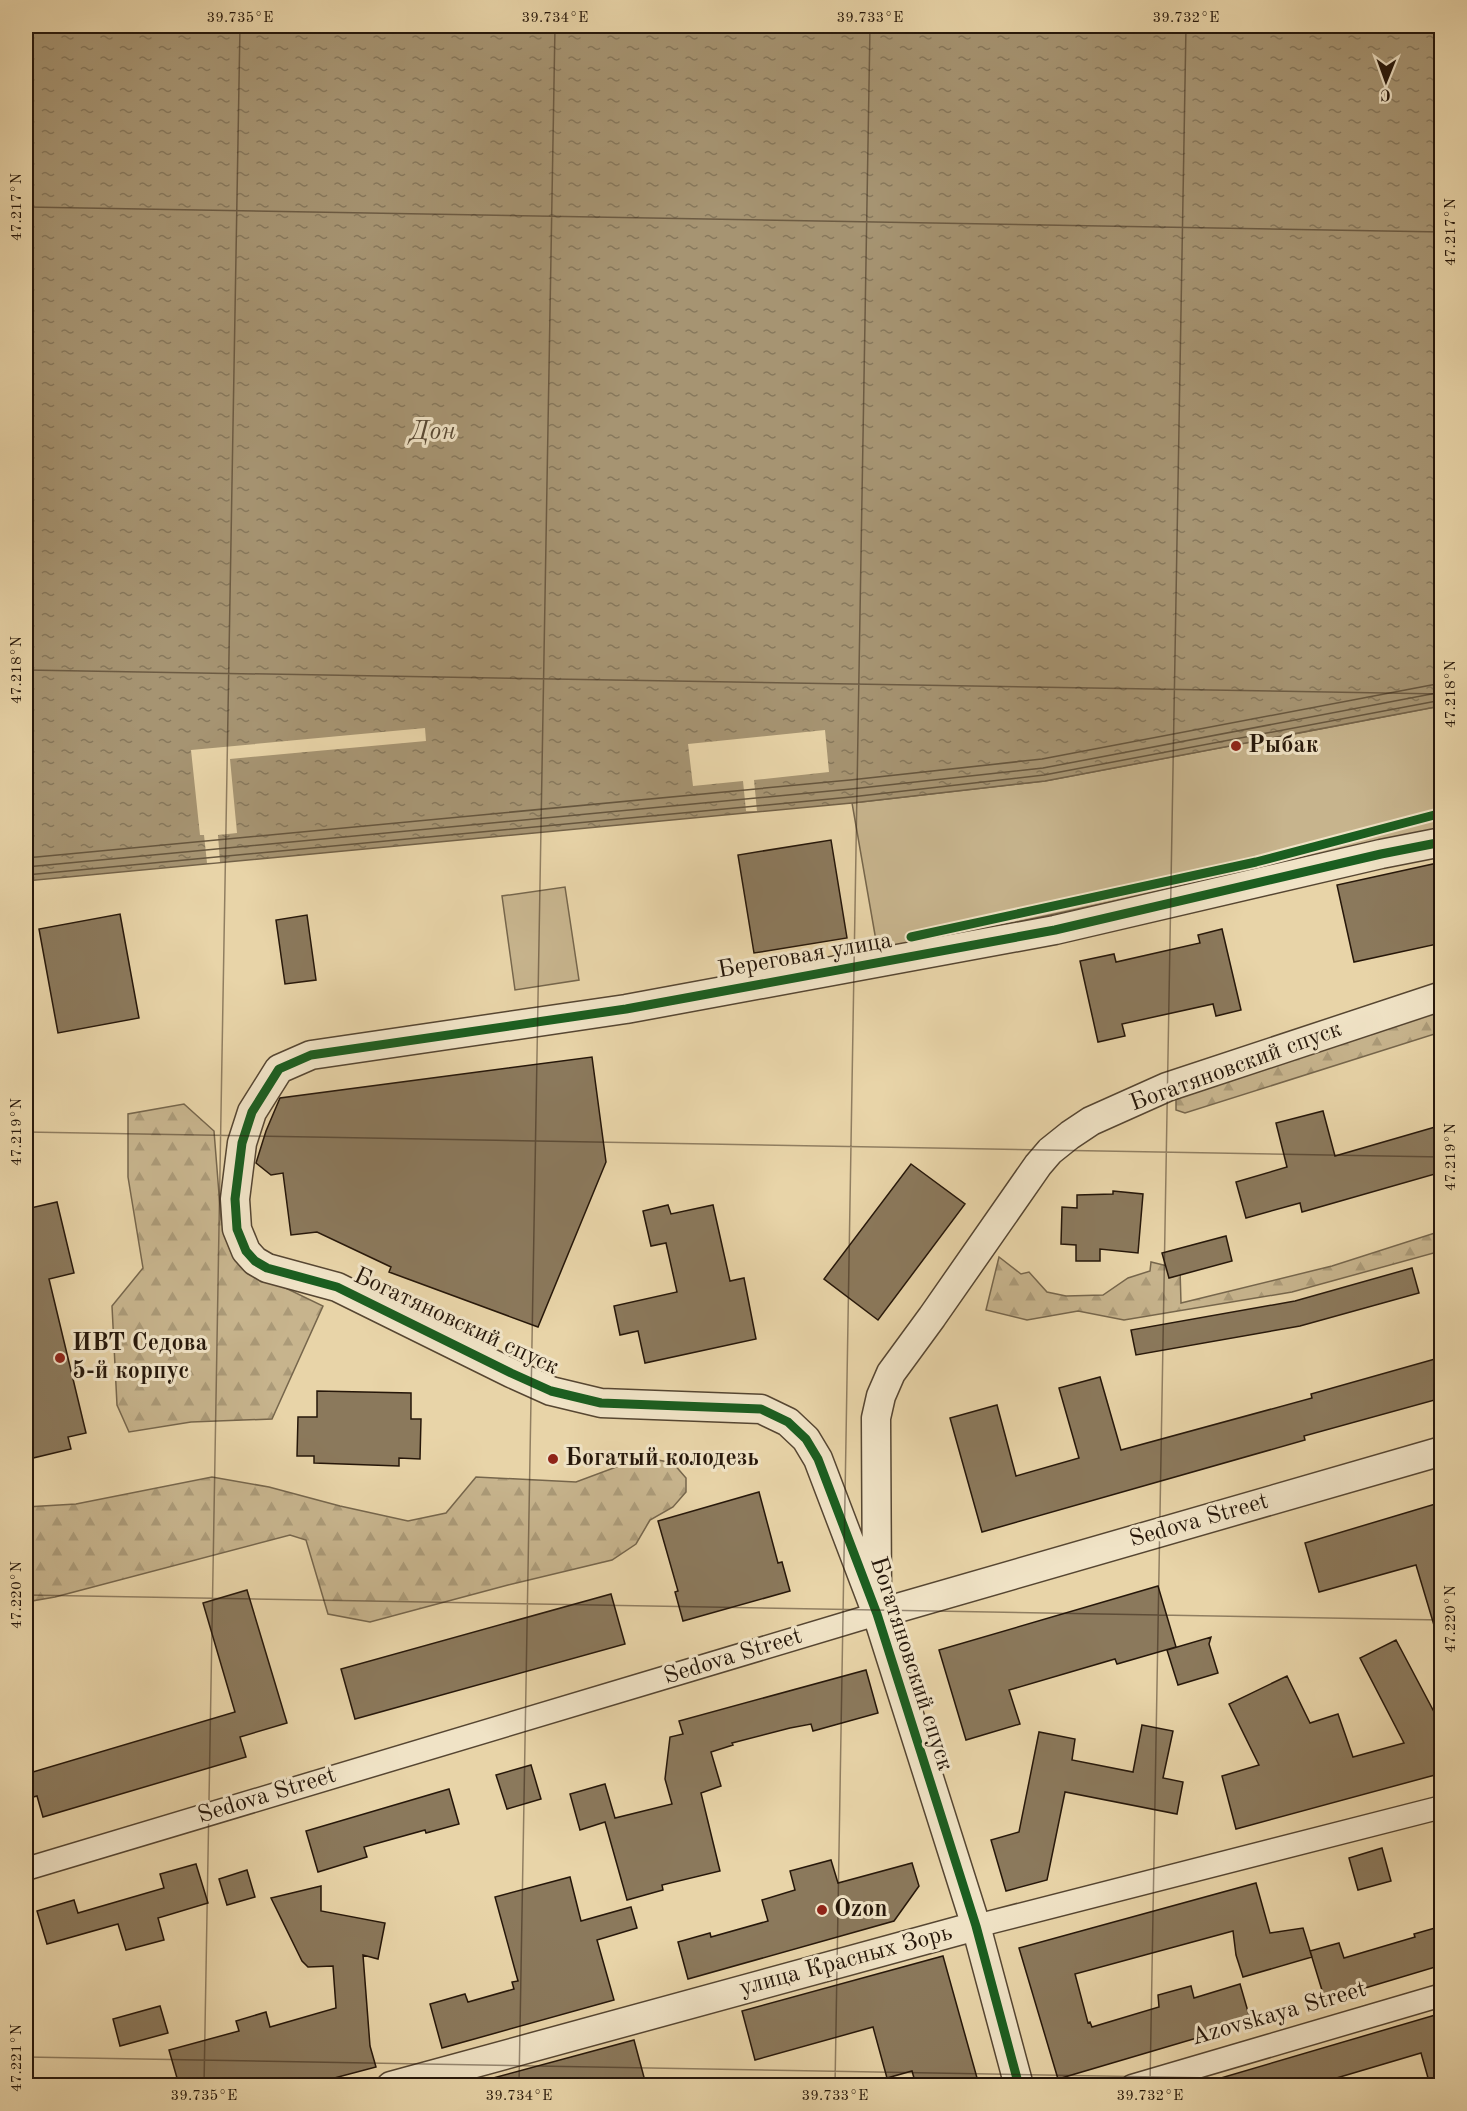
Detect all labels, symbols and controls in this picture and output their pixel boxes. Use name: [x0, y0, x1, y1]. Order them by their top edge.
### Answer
text: 39.735°E: [207, 11, 273, 26]
text: 39.734°E: [522, 11, 588, 26]
text: 39.733°E: [837, 11, 903, 26]
text: 39.732°E: [1153, 11, 1219, 26]
north arrow: [1356, 51, 1416, 111]
text: С: [1380, 86, 1391, 102]
text: 47.217°N: [10, 173, 25, 241]
text: 47.217°N: [1444, 198, 1459, 266]
water label: Дон: [407, 419, 456, 445]
text: 47.218°N: [10, 636, 25, 704]
text: 47.218°N: [1444, 660, 1459, 728]
place label: Рыбак: [1248, 734, 1319, 758]
marker: Рыбак: [1229, 739, 1243, 753]
street label: Береговая улица: [716, 929, 894, 983]
street label: Богатяновский спуск: [1127, 1017, 1345, 1117]
text: 47.219°N: [10, 1098, 25, 1166]
text: 47.219°N: [1444, 1123, 1459, 1191]
street label: Богатяновский спуск: [350, 1264, 562, 1380]
place label: ИВТ Седова 5-й корпус: [72, 1332, 208, 1384]
marker: ИВТ Седова 5-й корпус: [53, 1351, 67, 1365]
place label: Богатый колодезь: [565, 1447, 759, 1471]
marker: Богатый колодезь: [546, 1452, 560, 1466]
street label: Sedova Street: [1127, 1490, 1271, 1552]
street label: Богатяновский спуск: [865, 1554, 957, 1774]
text: 47.220°N: [10, 1561, 25, 1629]
text: 47.220°N: [1444, 1585, 1459, 1653]
street label: Sedova Street: [661, 1625, 805, 1689]
street label: Sedova Street: [195, 1764, 339, 1828]
place label: Ozon: [834, 1898, 888, 1922]
marker: Ozon: [815, 1903, 829, 1917]
street label: улица Красных Зорь: [737, 1921, 955, 2001]
street label: Azovskaya Street: [1189, 1978, 1369, 2050]
text: 47.221°N: [10, 2024, 25, 2092]
text: 39.735°E: [171, 2089, 237, 2104]
text: 39.734°E: [486, 2089, 552, 2104]
text: 39.733°E: [802, 2089, 868, 2104]
text: 39.732°E: [1117, 2089, 1183, 2104]

